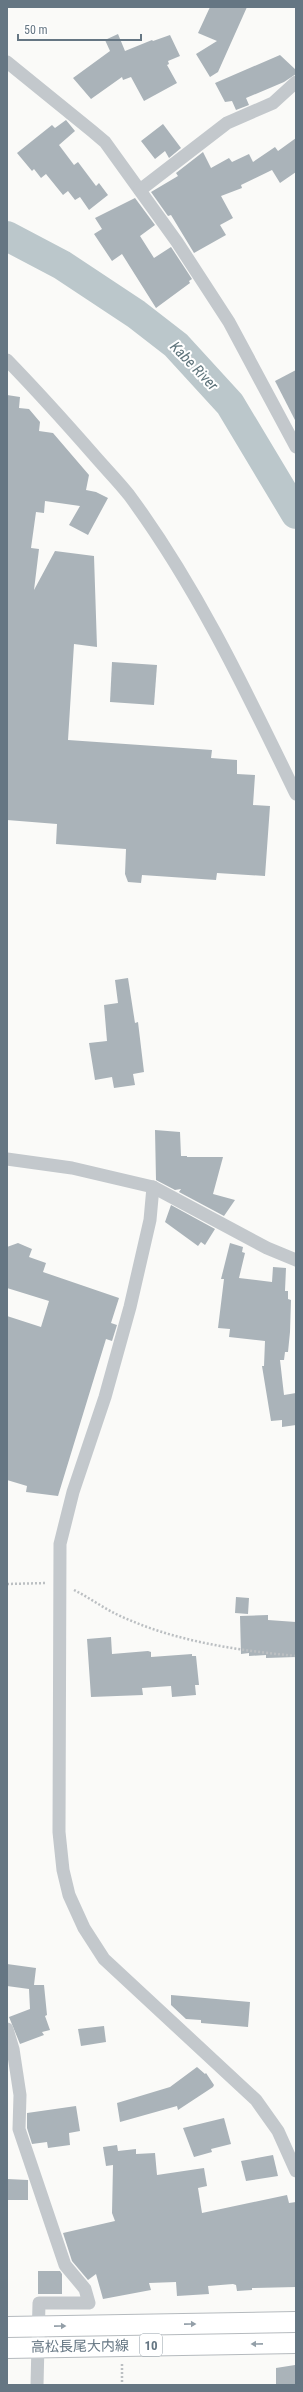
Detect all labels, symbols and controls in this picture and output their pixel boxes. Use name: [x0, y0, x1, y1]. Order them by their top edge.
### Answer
scale bar: [18, 16, 141, 42]
text: 50 m: [24, 23, 48, 37]
water label: Kabe River: [166, 338, 222, 395]
one-way arrow: [184, 2321, 197, 2327]
one-way arrow: [54, 2323, 67, 2329]
road number: 10: [140, 2334, 162, 2356]
street label: 高松長尾大内線: [31, 2337, 129, 2355]
one-way arrow: [250, 2341, 263, 2347]

